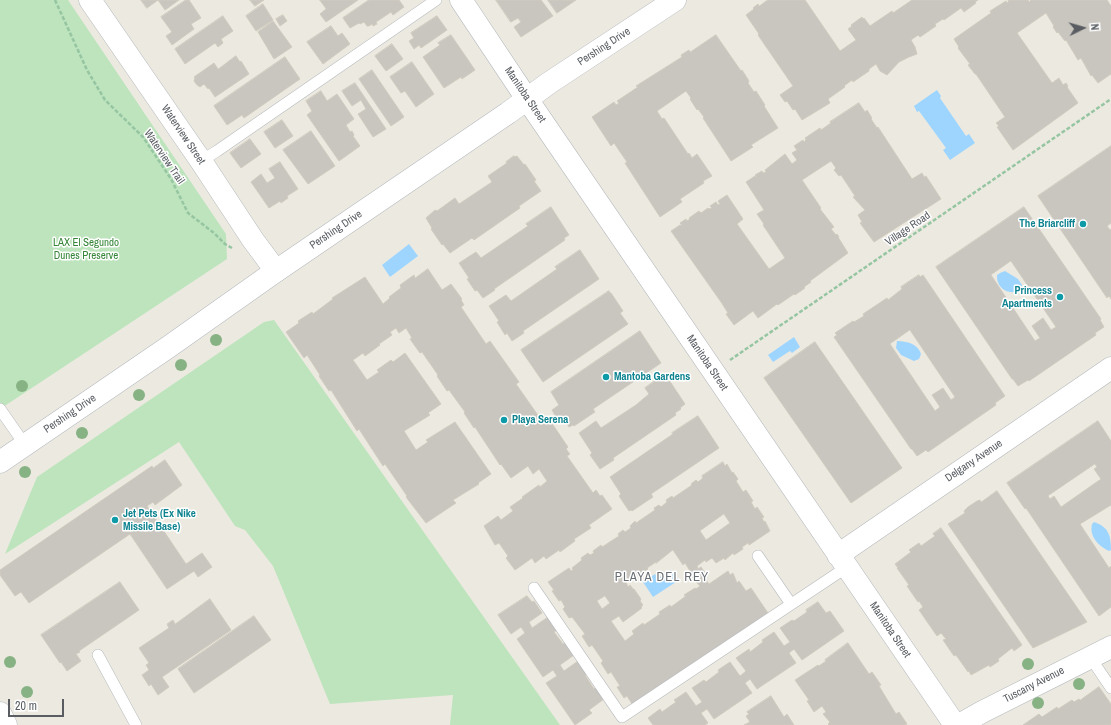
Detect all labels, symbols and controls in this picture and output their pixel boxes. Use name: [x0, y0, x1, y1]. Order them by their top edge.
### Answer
north arrow: [1063, 8, 1103, 48]
text: N: [1088, 23, 1102, 31]
street label: Pershing Drive: [575, 25, 633, 69]
street label: Manitoba Street: [502, 65, 548, 125]
street label: Waterview Street: [158, 103, 208, 167]
street label: Waterview Trail: [141, 127, 187, 187]
street label: Pershing Drive: [307, 208, 365, 252]
street label: Village Road: [883, 209, 933, 249]
place label: The Briarcliff: [1019, 217, 1075, 231]
marker: The Briarcliff: [1078, 219, 1088, 229]
park label: LAX El Segundo Dunes Preserve: [53, 236, 119, 262]
place label: Princess Apartments: [1002, 284, 1052, 310]
marker: Princess Apartments: [1055, 292, 1065, 302]
street label: Manitoba Street: [684, 333, 730, 393]
place label: Mantoba Gardens: [614, 370, 690, 384]
marker: Mantoba Gardens: [601, 372, 611, 382]
street label: Pershing Drive: [41, 392, 99, 436]
place label: Playa Serena: [512, 413, 568, 427]
marker: Playa Serena: [499, 415, 509, 425]
street label: Delgany Avenue: [943, 437, 1005, 485]
place label: Jet Pets (Ex Nike Missile Base): [123, 507, 196, 533]
marker: Jet Pets (Ex Nike Missile Base): [110, 515, 120, 525]
district label: PLAYA DEL REY: [615, 570, 709, 586]
street label: Manitoba Street: [867, 600, 913, 660]
street label: Tuscany Avenue: [1001, 664, 1067, 706]
scale bar: [10, 691, 66, 717]
text: 20 m: [15, 698, 37, 714]

